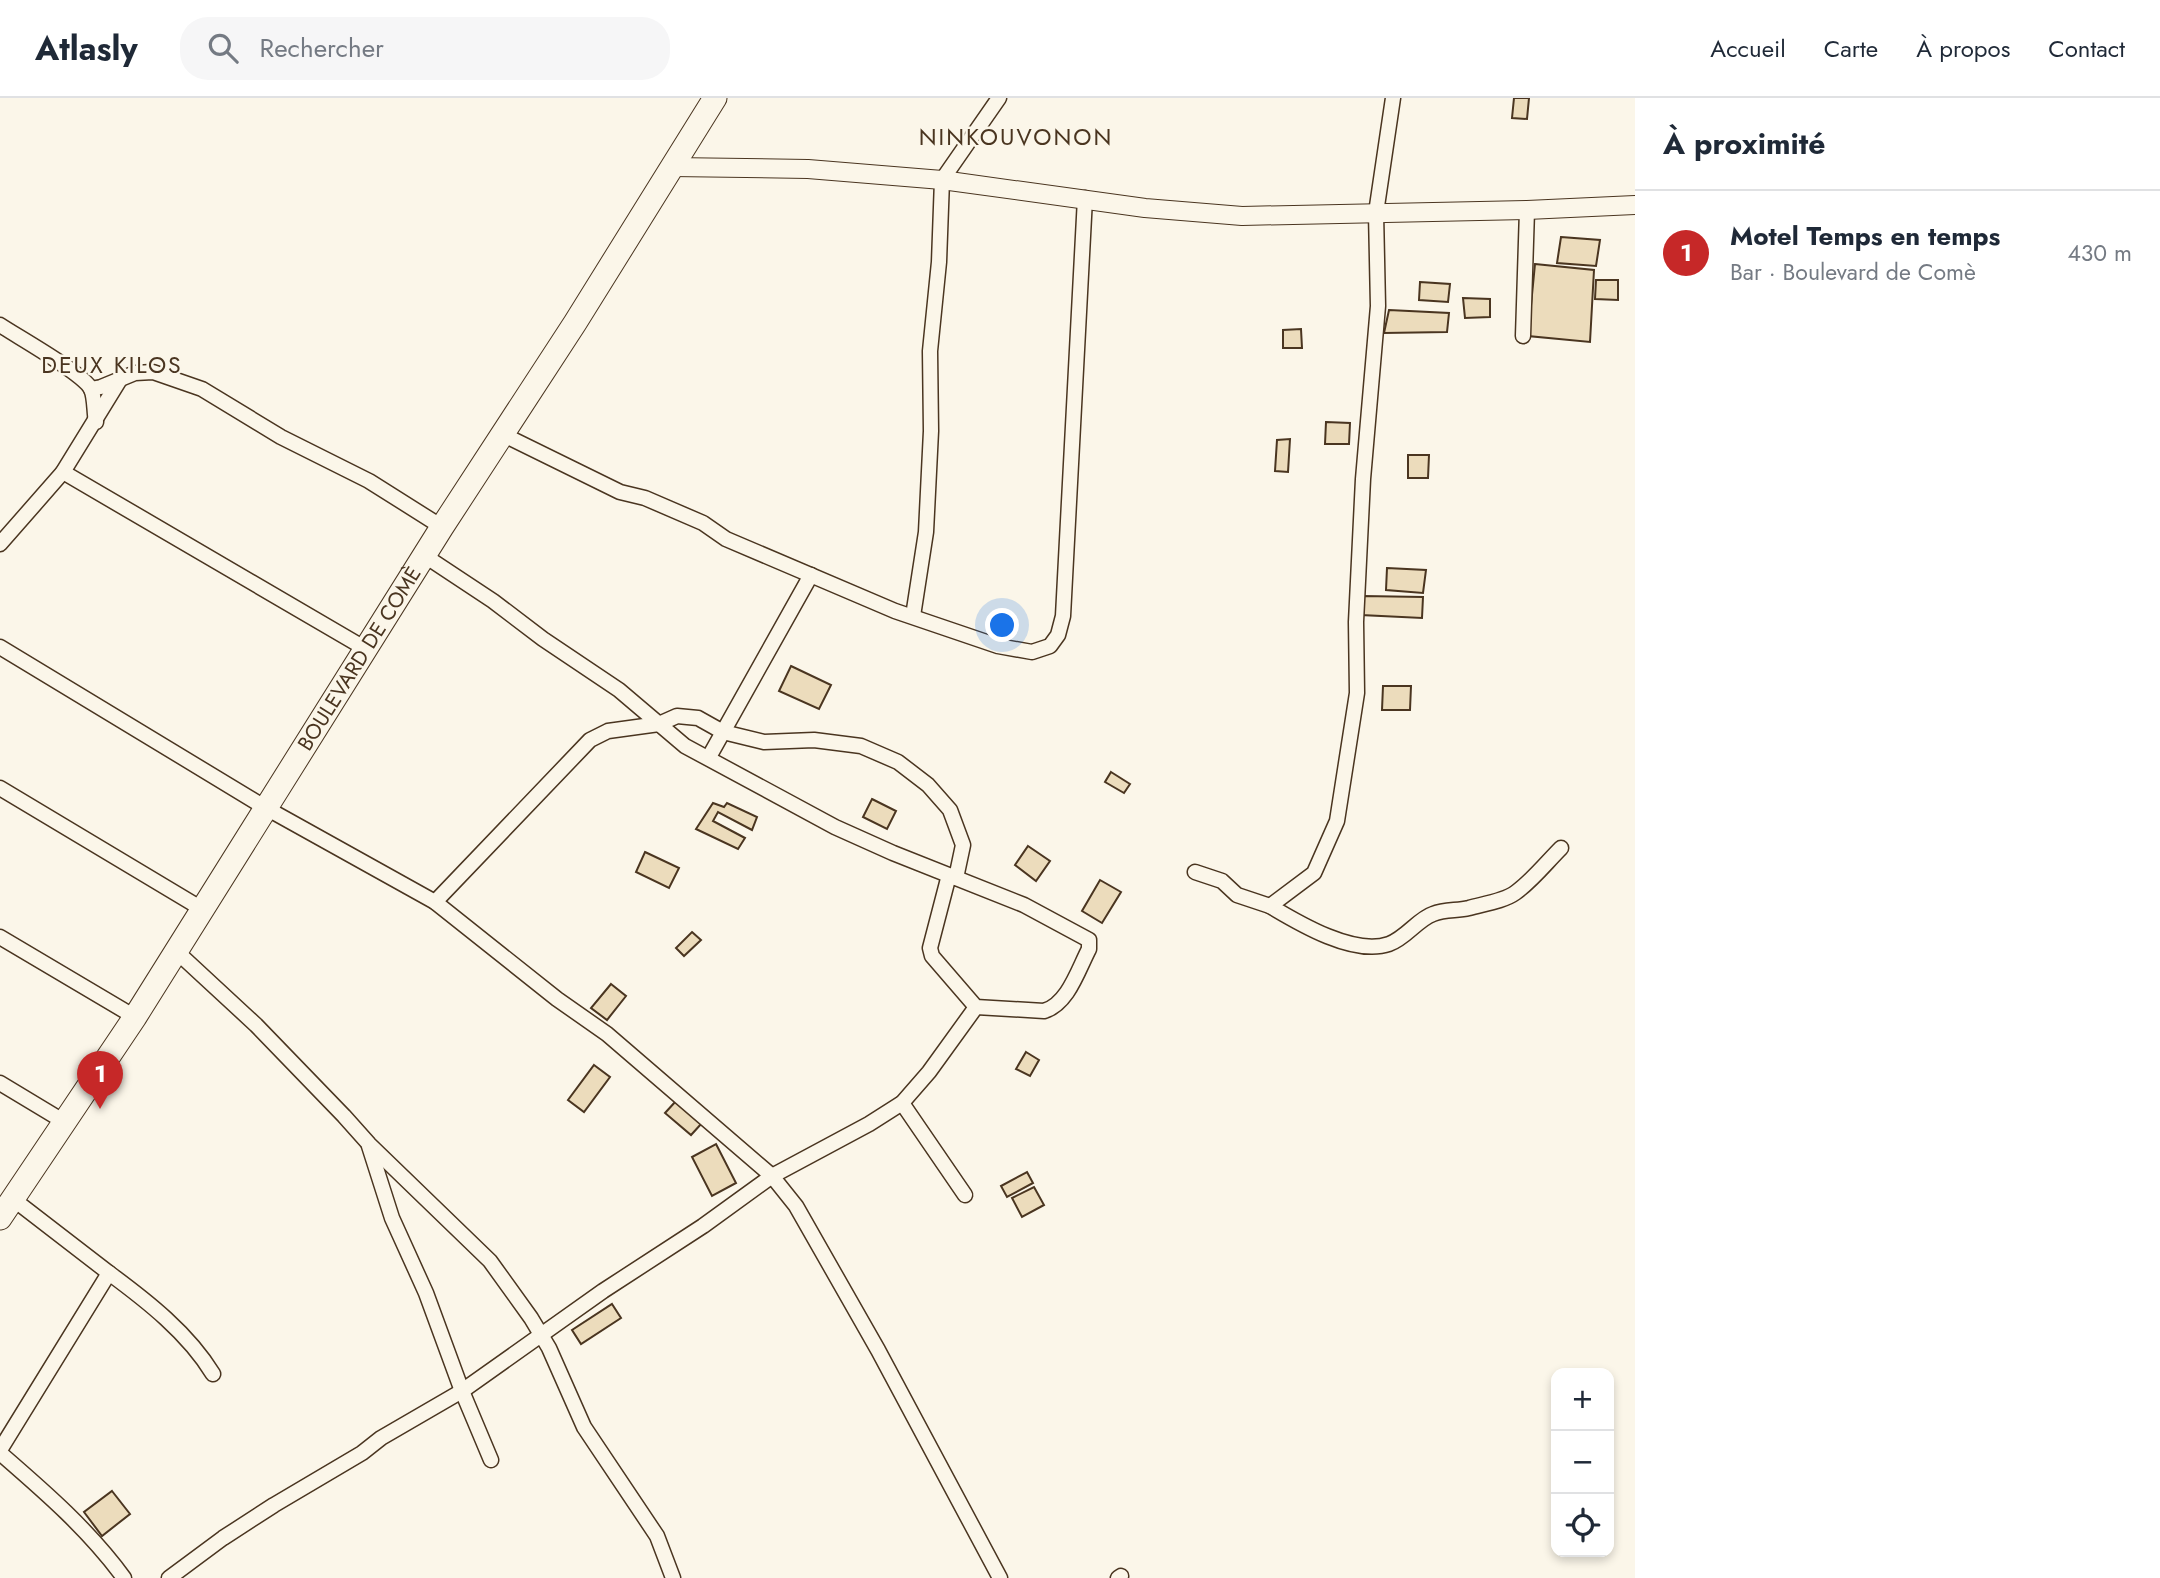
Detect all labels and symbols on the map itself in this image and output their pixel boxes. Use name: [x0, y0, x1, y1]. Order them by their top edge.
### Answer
district label: NINKOUVONON: [919, 120, 1113, 154]
district label: DEUX KILOS: [41, 348, 183, 382]
street label: BOULEVARD DE COMÈ: [290, 561, 429, 757]
your location: [985, 608, 1019, 642]
pin: 1: [77, 1051, 123, 1109]

